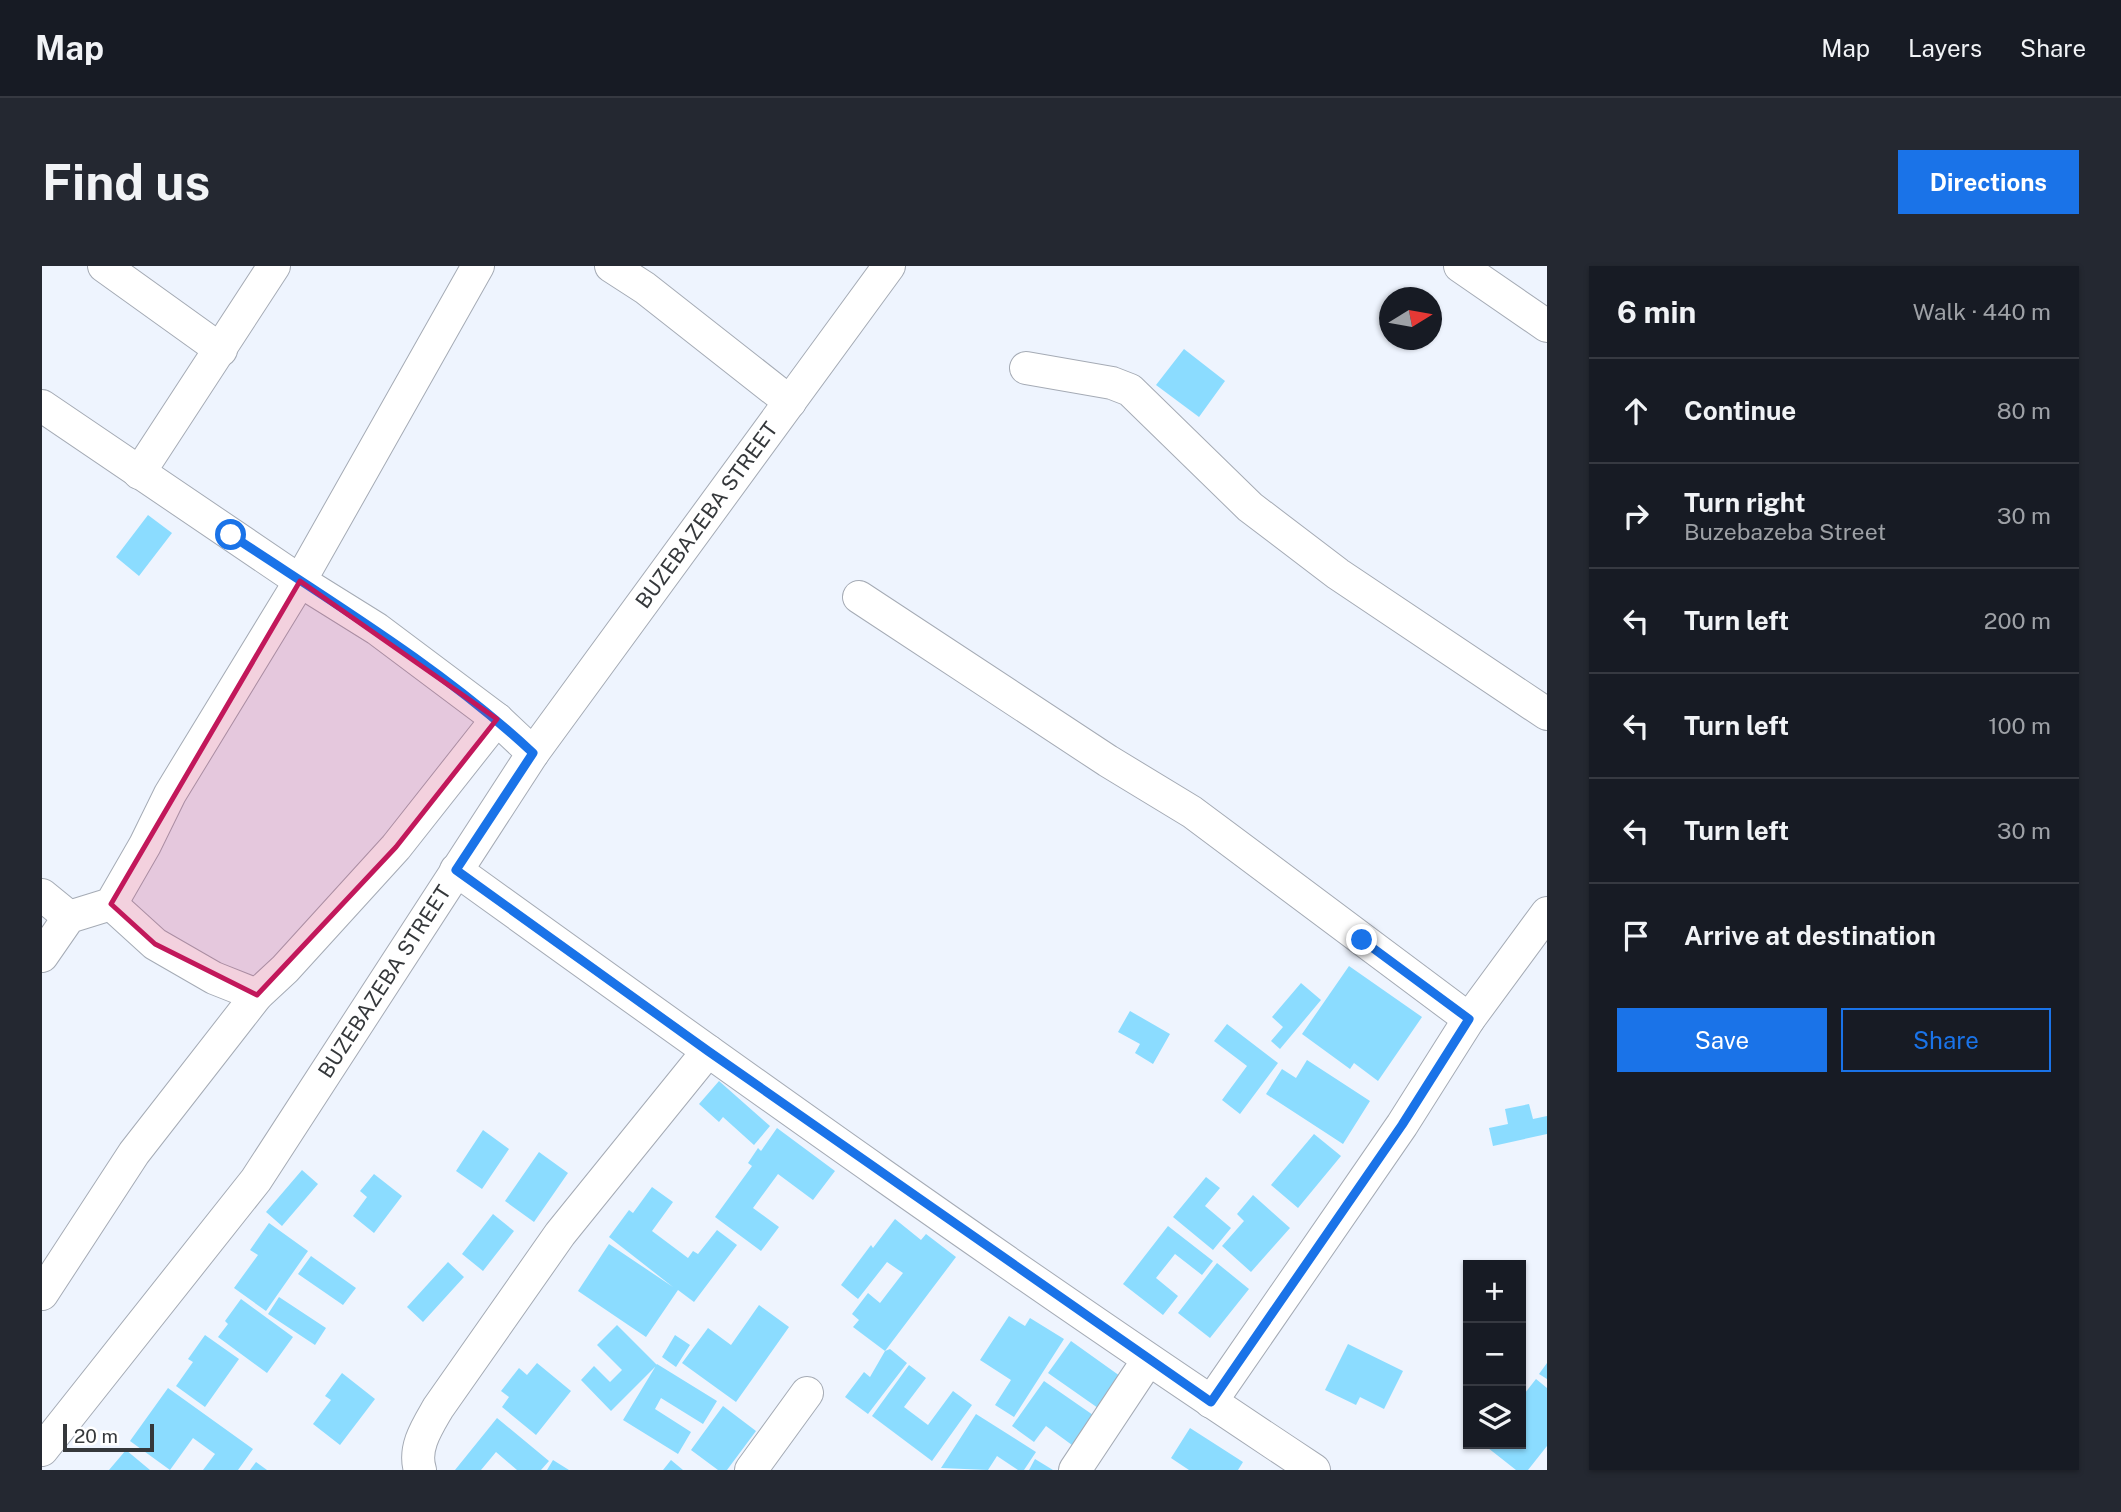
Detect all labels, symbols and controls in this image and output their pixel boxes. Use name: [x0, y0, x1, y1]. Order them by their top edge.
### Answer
text: Map: [35, 29, 104, 67]
text: Map: [1821, 34, 1870, 62]
text: Layers: [1908, 34, 1982, 62]
text: Share: [2020, 34, 2086, 62]
button: Directions: [1898, 150, 2079, 214]
text: Find us: [42, 153, 210, 211]
north arrow: [1379, 287, 1442, 350]
text: 6 min: [1617, 294, 1696, 330]
text: Walk · 440 m: [1913, 298, 2051, 325]
icon: ahead: [1617, 392, 1655, 430]
text: Continue: [1684, 395, 1796, 426]
text: 80 m: [1997, 397, 2051, 424]
street label: BUZEBAZEBA STREET: [630, 417, 783, 613]
text: Turn right: [1684, 487, 1806, 518]
icon: right: [1617, 497, 1655, 535]
text: 30 m: [1997, 502, 2051, 529]
text: Buzebazeba Street: [1684, 518, 1886, 545]
route start: [215, 519, 246, 550]
icon: left: [1617, 602, 1655, 640]
text: Turn left: [1684, 605, 1789, 636]
text: 200 m: [1984, 607, 2051, 634]
icon: left: [1617, 707, 1655, 745]
text: Turn left: [1684, 710, 1789, 741]
text: 100 m: [1988, 712, 2051, 739]
icon: left: [1617, 812, 1655, 850]
text: Turn left: [1684, 815, 1789, 846]
text: 30 m: [1997, 817, 2051, 844]
street label: BUZEBAZEBA STREET: [313, 880, 456, 1082]
icon: arrive: [1617, 917, 1655, 955]
text: Arrive at destination: [1684, 920, 1936, 951]
route end: [1346, 924, 1377, 955]
button: Save: [1617, 1008, 1827, 1072]
button: Share: [1841, 1008, 2051, 1072]
map controls: [1463, 1260, 1526, 1449]
button: +: [1463, 1260, 1526, 1323]
button: −: [1463, 1323, 1526, 1386]
button: layers: [1463, 1386, 1526, 1449]
scale bar: [63, 1421, 154, 1453]
text: 20 m: [74, 1425, 118, 1447]

